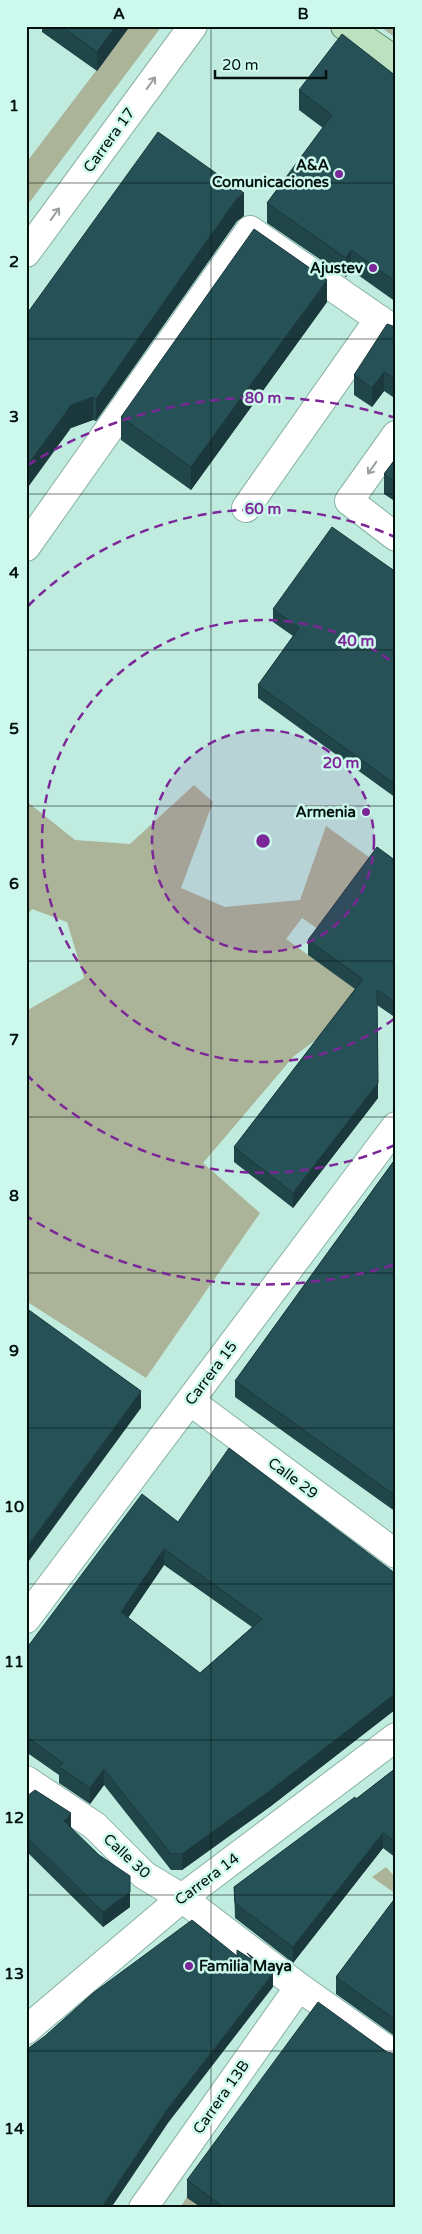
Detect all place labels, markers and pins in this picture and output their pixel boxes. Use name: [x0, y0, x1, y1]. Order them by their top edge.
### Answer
place label: A&A Comunicaciones: [212, 156, 329, 191]
marker: A&A Comunicaciones: [333, 168, 345, 180]
place label: Ajustev: [310, 259, 363, 278]
marker: Ajustev: [367, 262, 379, 274]
place label: Armenia: [296, 803, 356, 821]
marker: Armenia: [360, 806, 372, 818]
centre of rings: [254, 832, 272, 850]
place label: Familia Maya: [199, 1957, 292, 1976]
marker: Familia Maya: [183, 1960, 195, 1972]

